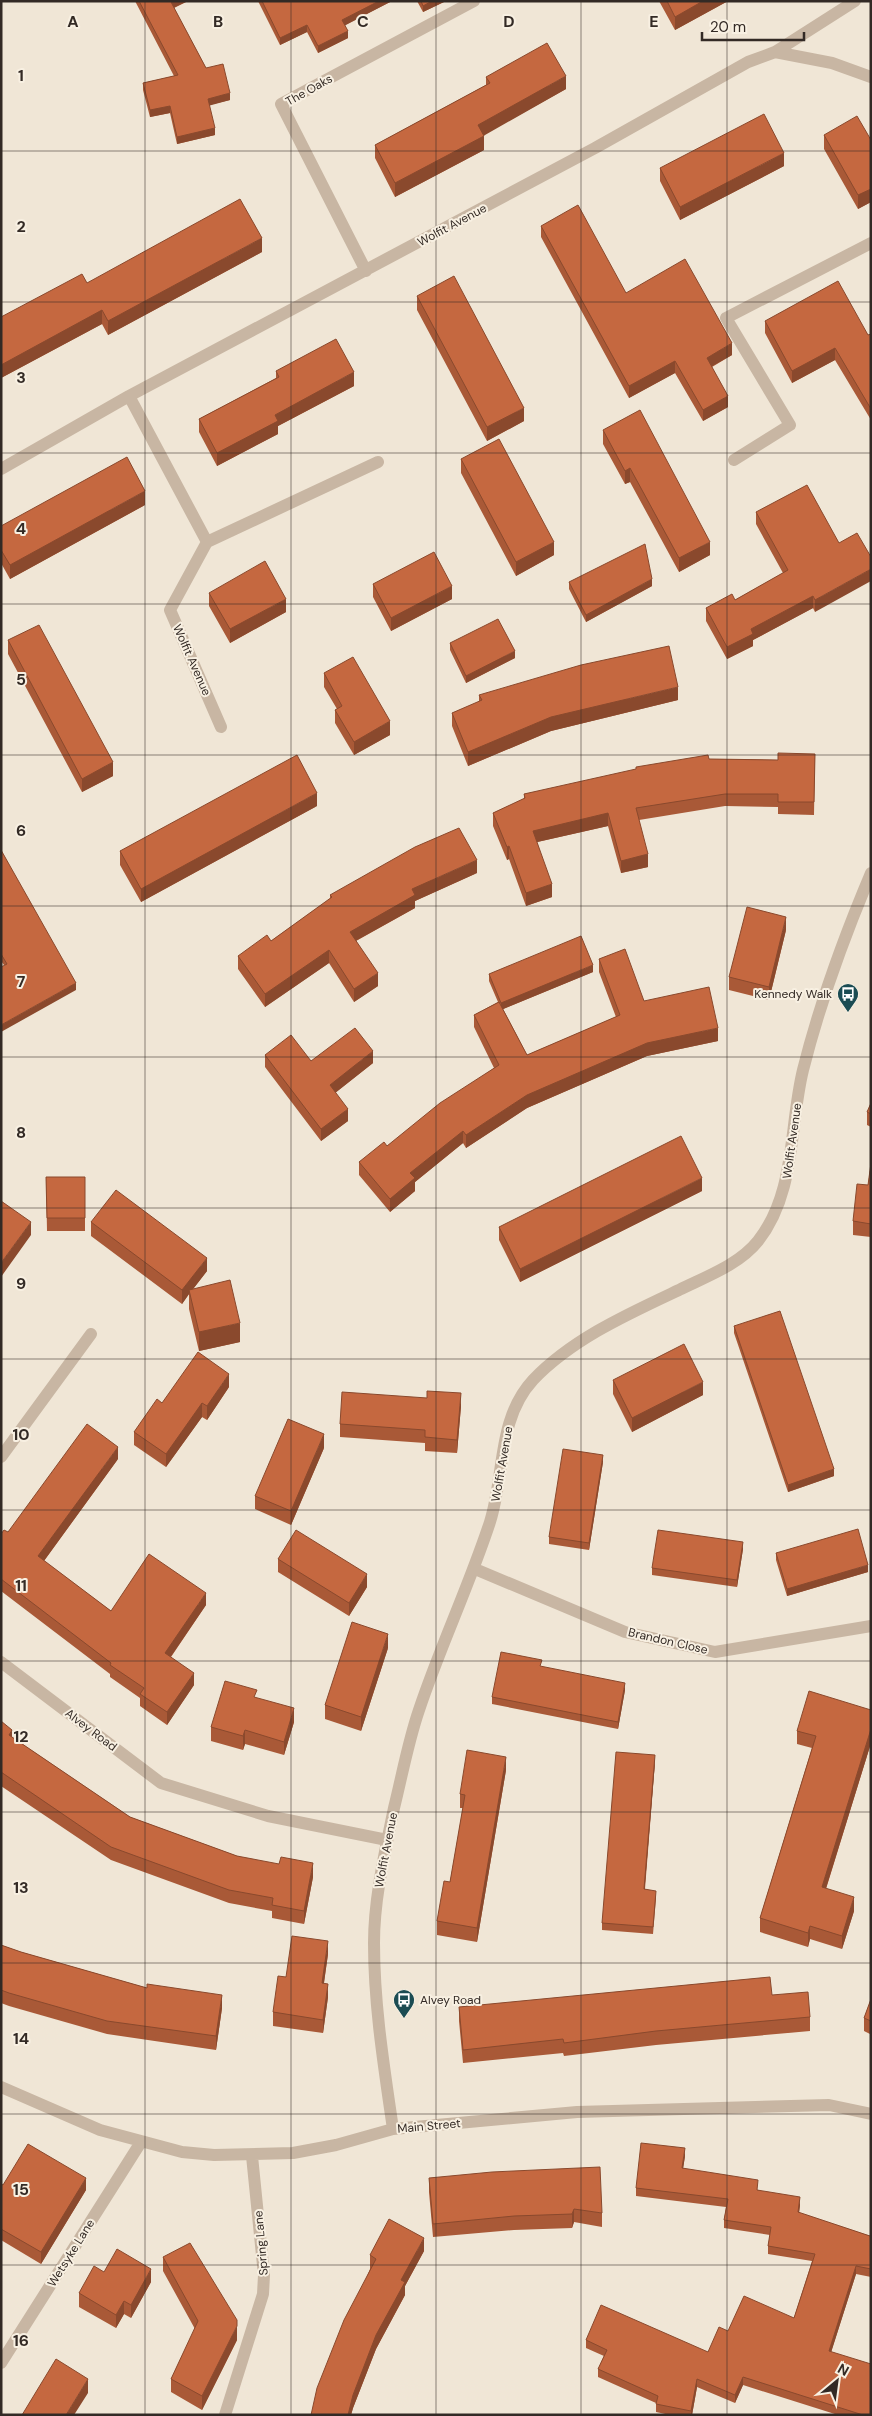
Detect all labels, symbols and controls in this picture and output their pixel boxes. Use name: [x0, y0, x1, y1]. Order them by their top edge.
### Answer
scale bar: [702, 10, 804, 42]
text: A: [67, 11, 79, 32]
text: B: [213, 11, 223, 32]
text: C: [357, 11, 369, 32]
text: D: [503, 11, 515, 32]
text: E: [649, 11, 659, 32]
text: 20 m: [710, 17, 746, 37]
text: 1: [18, 65, 24, 86]
street label: The Oaks: [283, 71, 335, 109]
street label: Wolfit Avenue: [415, 200, 490, 250]
text: 2: [16, 216, 26, 237]
text: 3: [16, 367, 26, 388]
text: 4: [16, 518, 26, 539]
street label: Wolfit Avenue: [169, 622, 215, 698]
text: 5: [16, 669, 26, 690]
text: 6: [16, 820, 26, 841]
text: 7: [17, 971, 26, 992]
bus stop icon: Kennedy Walk: [836, 982, 860, 1013]
place label: Kennedy Walk: [754, 986, 832, 1002]
street label: Wolfit Avenue: [779, 1102, 805, 1180]
text: 8: [16, 1122, 26, 1143]
text: 9: [16, 1273, 26, 1294]
text: 10: [12, 1424, 30, 1445]
street label: Wolfit Avenue: [488, 1425, 517, 1503]
text: 11: [15, 1575, 27, 1596]
street label: Brandon Close: [627, 1624, 709, 1658]
street label: Alvey Road: [62, 1705, 120, 1755]
text: 12: [13, 1726, 29, 1747]
street label: Wolfit Avenue: [371, 1811, 401, 1889]
text: 13: [13, 1877, 29, 1898]
bus stop icon: Alvey Road: [392, 1988, 416, 2019]
place label: Alvey Road: [420, 1992, 481, 2008]
text: 14: [13, 2028, 29, 2049]
street label: Main Street: [397, 2115, 462, 2137]
text: 15: [13, 2179, 29, 2200]
street label: Spring Lane: [250, 2210, 272, 2276]
street label: Wetsyke Lane: [44, 2216, 98, 2290]
text: 16: [13, 2330, 29, 2351]
north arrow: [812, 2356, 862, 2406]
text: N: [834, 2359, 852, 2380]

